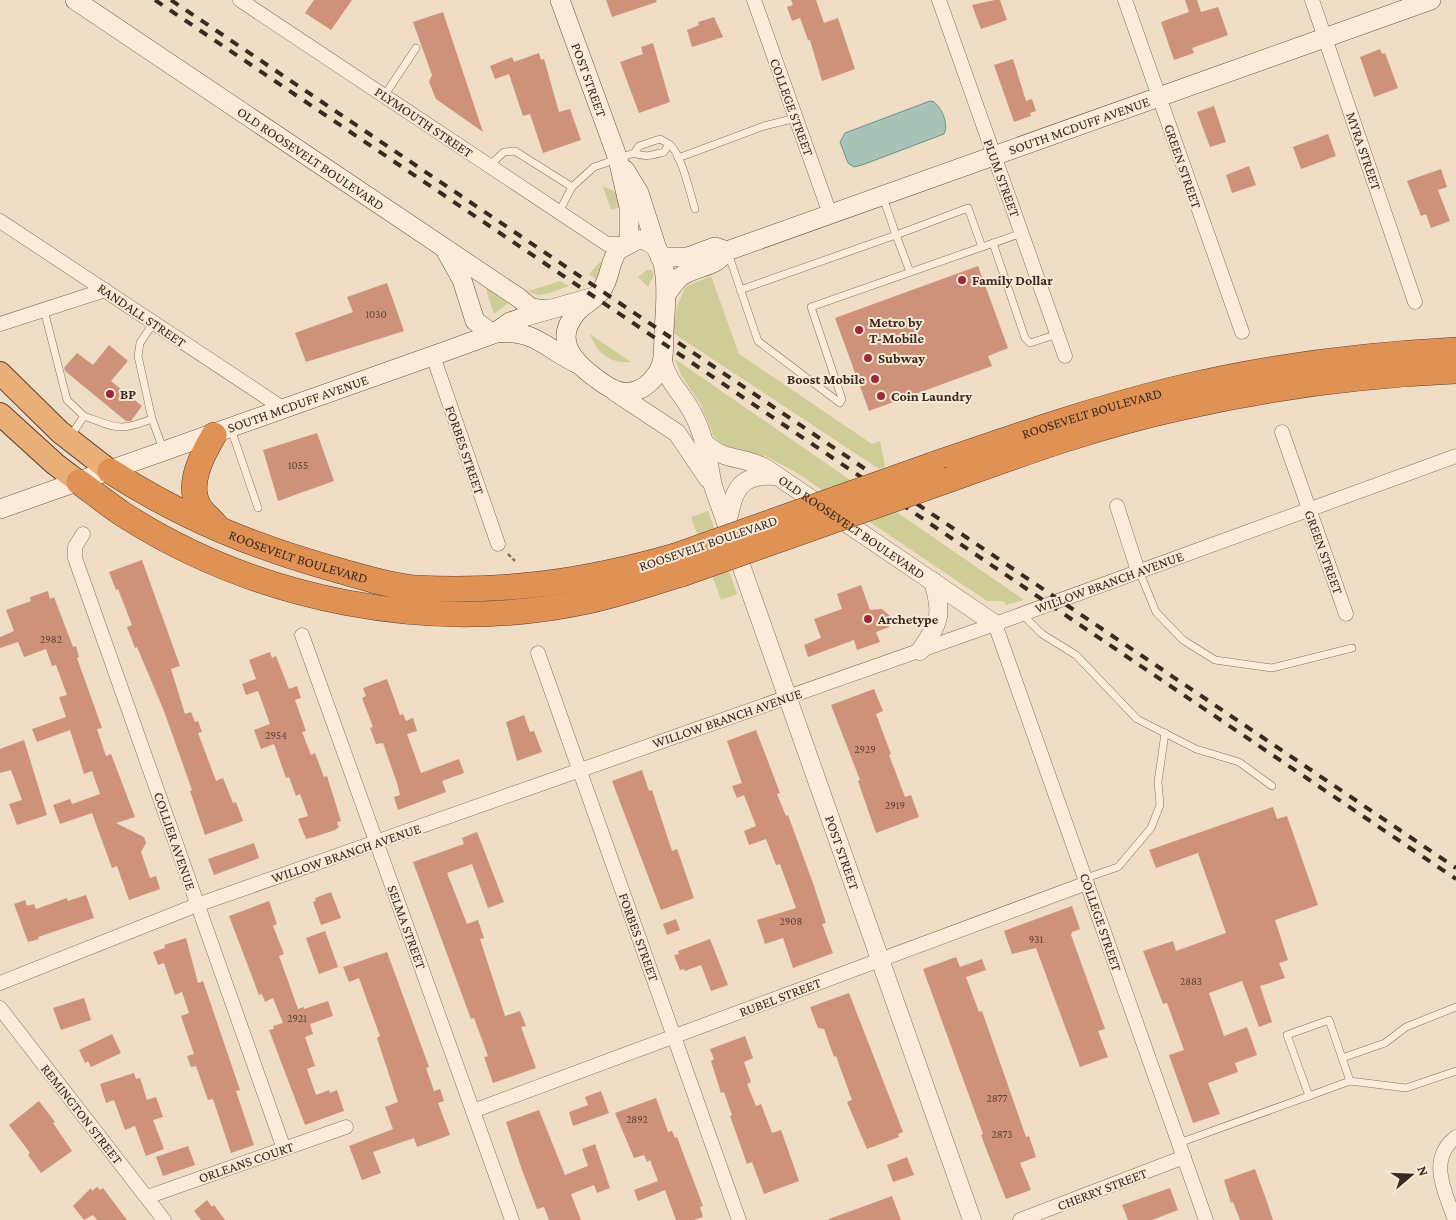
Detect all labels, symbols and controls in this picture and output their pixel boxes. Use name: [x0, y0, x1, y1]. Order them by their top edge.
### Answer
street label: POST STREET: [568, 41, 610, 120]
street label: COLLEGE STREET: [767, 56, 817, 158]
street label: PLYMOUTH STREET: [372, 83, 476, 161]
street label: SOUTH MCDUFF AVENUE: [1006, 93, 1152, 158]
street label: OLD ROOSEVELT BOULEVARD: [234, 103, 387, 213]
street label: MYRA STREET: [1343, 110, 1385, 193]
street label: GREEN STREET: [1161, 122, 1205, 211]
street label: PLUM STREET: [980, 137, 1024, 220]
place label: Family Dollar: [972, 272, 1053, 288]
marker: Family Dollar: [956, 274, 968, 286]
street label: RANDALL STREET: [95, 280, 189, 351]
house number: 1030: [365, 308, 387, 320]
place label: Metro by T-Mobile: [869, 314, 924, 346]
marker: Metro by T-Mobile: [853, 324, 865, 336]
place label: Subway: [878, 350, 925, 366]
marker: Subway: [862, 352, 874, 364]
street label: SOUTH MCDUFF AVENUE: [225, 371, 371, 436]
place label: Boost Mobile: [787, 371, 865, 387]
marker: Boost Mobile: [869, 373, 881, 385]
street label: ROOSEVELT BOULEVARD: [1020, 385, 1163, 442]
place label: BP: [120, 386, 136, 402]
marker: BP: [104, 388, 116, 400]
place label: Coin Laundry: [891, 388, 972, 404]
marker: Coin Laundry: [875, 390, 887, 402]
street label: FORBES STREET: [442, 403, 488, 497]
house number: 1055: [288, 459, 308, 471]
street label: OLD ROOSEVELT BOULEVARD: [775, 471, 928, 582]
street label: GREEN STREET: [1301, 508, 1347, 597]
street label: ROOSEVELT BOULEVARD: [637, 512, 779, 574]
street label: ROOSEVELT BOULEVARD: [227, 526, 370, 586]
street label: WILLOW BRANCH AVENUE: [1032, 547, 1186, 616]
place label: Archetype: [877, 611, 939, 627]
marker: Archetype: [862, 613, 874, 625]
house number: 2982: [40, 633, 62, 645]
street label: WILLOW BRANCH AVENUE: [650, 685, 804, 751]
house number: 2954: [265, 729, 287, 741]
house number: 2929: [854, 743, 876, 755]
street label: COLLIER AVENUE: [151, 790, 199, 893]
house number: 2919: [885, 799, 905, 811]
street label: POST STREET: [822, 813, 863, 892]
street label: WILLOW BRANCH AVENUE: [269, 820, 423, 886]
street label: COLLEGE STREET: [1077, 871, 1125, 974]
street label: SELMA STREET: [384, 883, 430, 971]
street label: FORBES STREET: [616, 891, 663, 984]
house number: 2908: [780, 915, 803, 927]
house number: 931: [1029, 933, 1043, 945]
street label: RUBEL STREET: [737, 974, 823, 1020]
house number: 2883: [1180, 975, 1202, 987]
house number: 2921: [287, 1012, 307, 1024]
street label: REMINGTON STREET: [38, 1061, 126, 1168]
house number: 2877: [987, 1092, 1007, 1104]
house number: 2892: [626, 1113, 648, 1125]
house number: 2873: [992, 1128, 1012, 1140]
street label: ORLEANS COURT: [196, 1138, 296, 1186]
north arrow: [1386, 1150, 1436, 1200]
street label: CHERRY STREET: [1055, 1164, 1150, 1213]
text: N: [1414, 1164, 1433, 1178]

